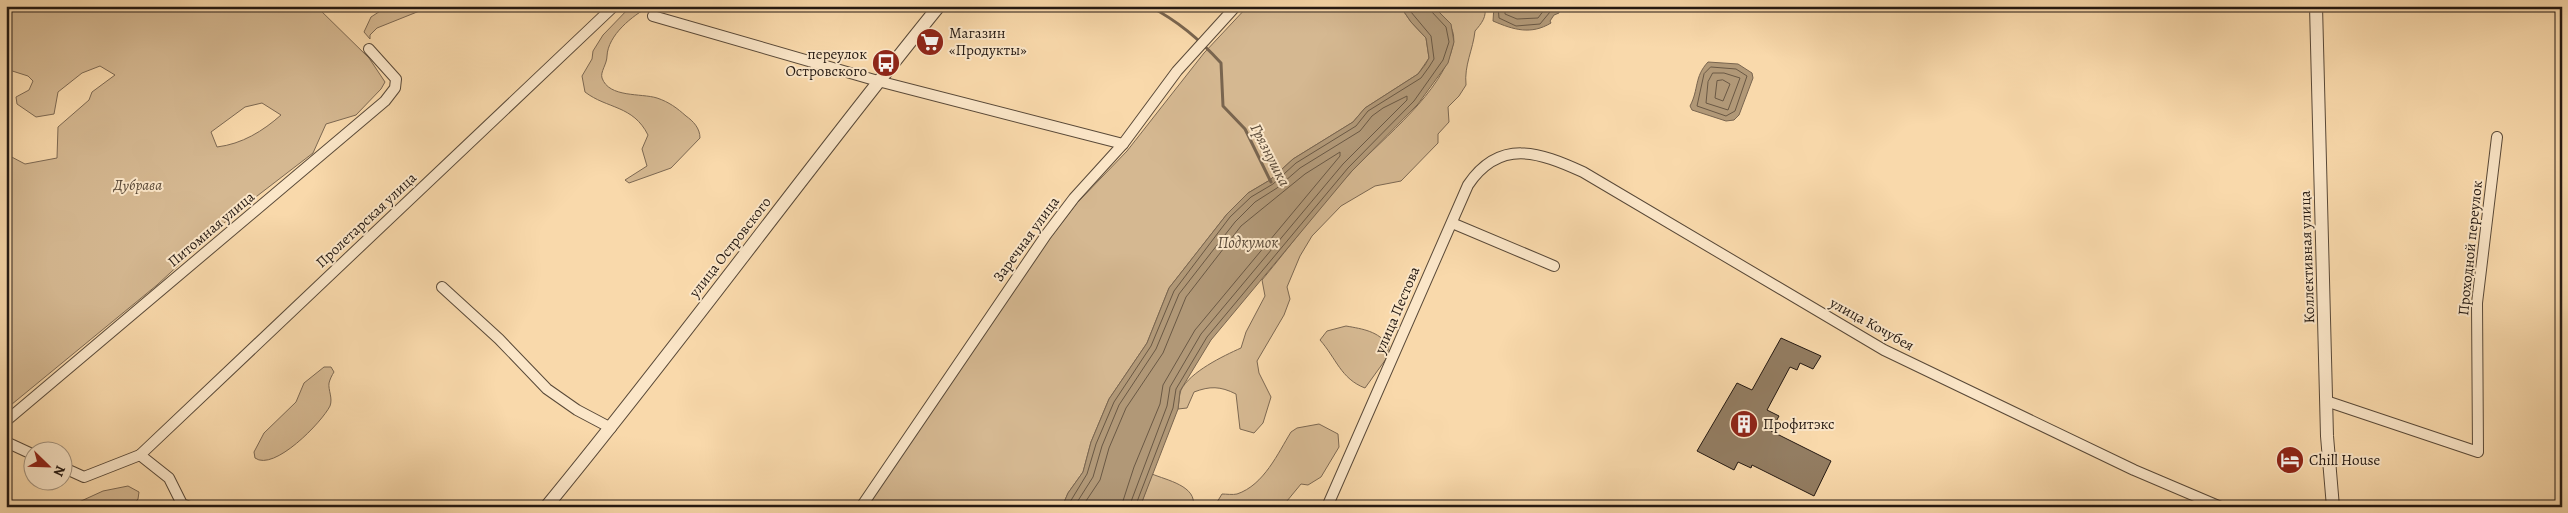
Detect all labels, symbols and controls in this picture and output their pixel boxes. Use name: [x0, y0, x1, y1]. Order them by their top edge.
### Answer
place label: Магазин «Продукты»: [949, 23, 1027, 60]
supermarket icon: Магазин «Продукты»: [915, 27, 945, 57]
place label: переулок Островского: [785, 44, 867, 81]
bus stop icon: переулок Островского: [871, 48, 901, 78]
water label: Грязнушка: [1245, 120, 1295, 190]
street label: Пролетарская улица: [311, 168, 421, 272]
park label: Дубрава: [113, 175, 162, 195]
street label: Проходной переулок: [2453, 179, 2487, 317]
street label: Питомная улица: [163, 187, 259, 271]
street label: Коллективная улица: [2295, 190, 2319, 324]
street label: улица Островского: [684, 192, 776, 302]
street label: Заречная улица: [988, 192, 1064, 286]
water label: Подкумок: [1217, 232, 1279, 254]
street label: улица Пестова: [1369, 263, 1424, 358]
street label: улица Кочубея: [1825, 292, 1918, 355]
building icon: Профитэкс: [1729, 409, 1759, 439]
place label: Профитэкс: [1763, 414, 1835, 434]
north arrow: [22, 440, 72, 490]
hotel icon: Chill House: [2275, 445, 2305, 475]
place label: Chill House: [2309, 450, 2381, 470]
text: N: [49, 462, 70, 479]

